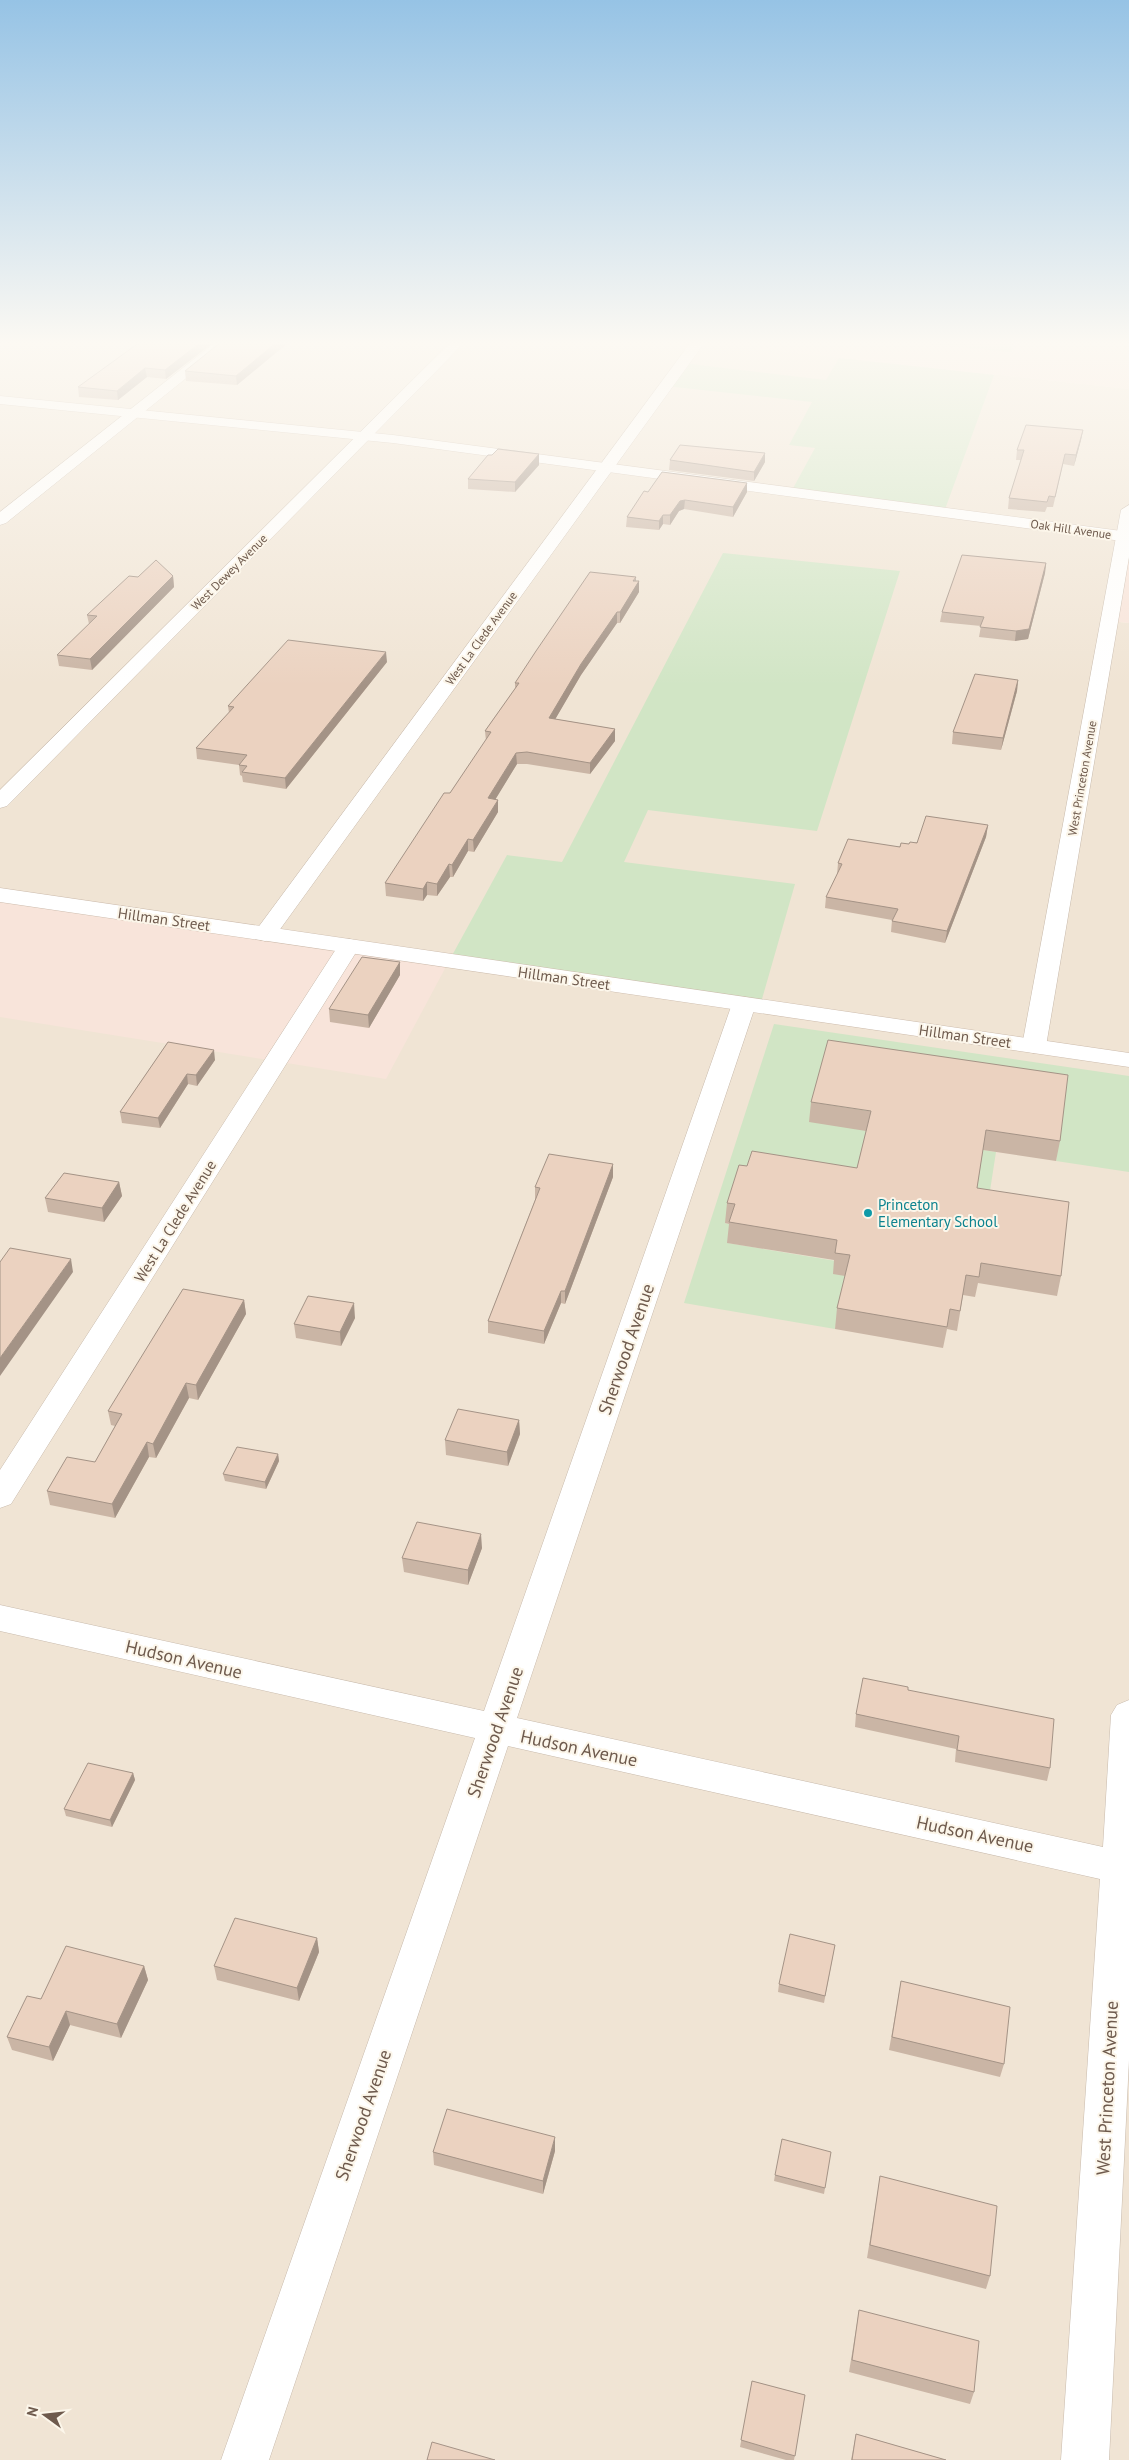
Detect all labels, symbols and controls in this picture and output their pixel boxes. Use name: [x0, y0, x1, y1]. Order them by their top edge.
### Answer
street label: Oak Hill Avenue: [1030, 516, 1112, 542]
street label: West Dewey Avenue: [188, 531, 270, 613]
street label: West La Clede Avenue: [442, 588, 520, 688]
street label: West Princeton Avenue: [1065, 719, 1099, 837]
street label: Hillman Street: [117, 903, 211, 935]
street label: Hillman Street: [517, 962, 611, 994]
street label: Hillman Street: [918, 1020, 1012, 1052]
street label: West La Clede Avenue: [130, 1156, 220, 1286]
place label: Princeton Elementary School: [878, 1195, 998, 1231]
marker: Princeton Elementary School: [862, 1207, 874, 1219]
street label: Sherwood Avenue: [593, 1280, 659, 1418]
street label: Hudson Avenue: [123, 1634, 245, 1684]
street label: Sherwood Avenue: [462, 1663, 528, 1801]
street label: Hudson Avenue: [518, 1724, 640, 1772]
street label: Hudson Avenue: [914, 1810, 1036, 1858]
street label: West Princeton Avenue: [1091, 2000, 1123, 2176]
street label: Sherwood Avenue: [330, 2046, 396, 2184]
north arrow: [20, 2390, 70, 2440]
text: N: [23, 2405, 42, 2418]

